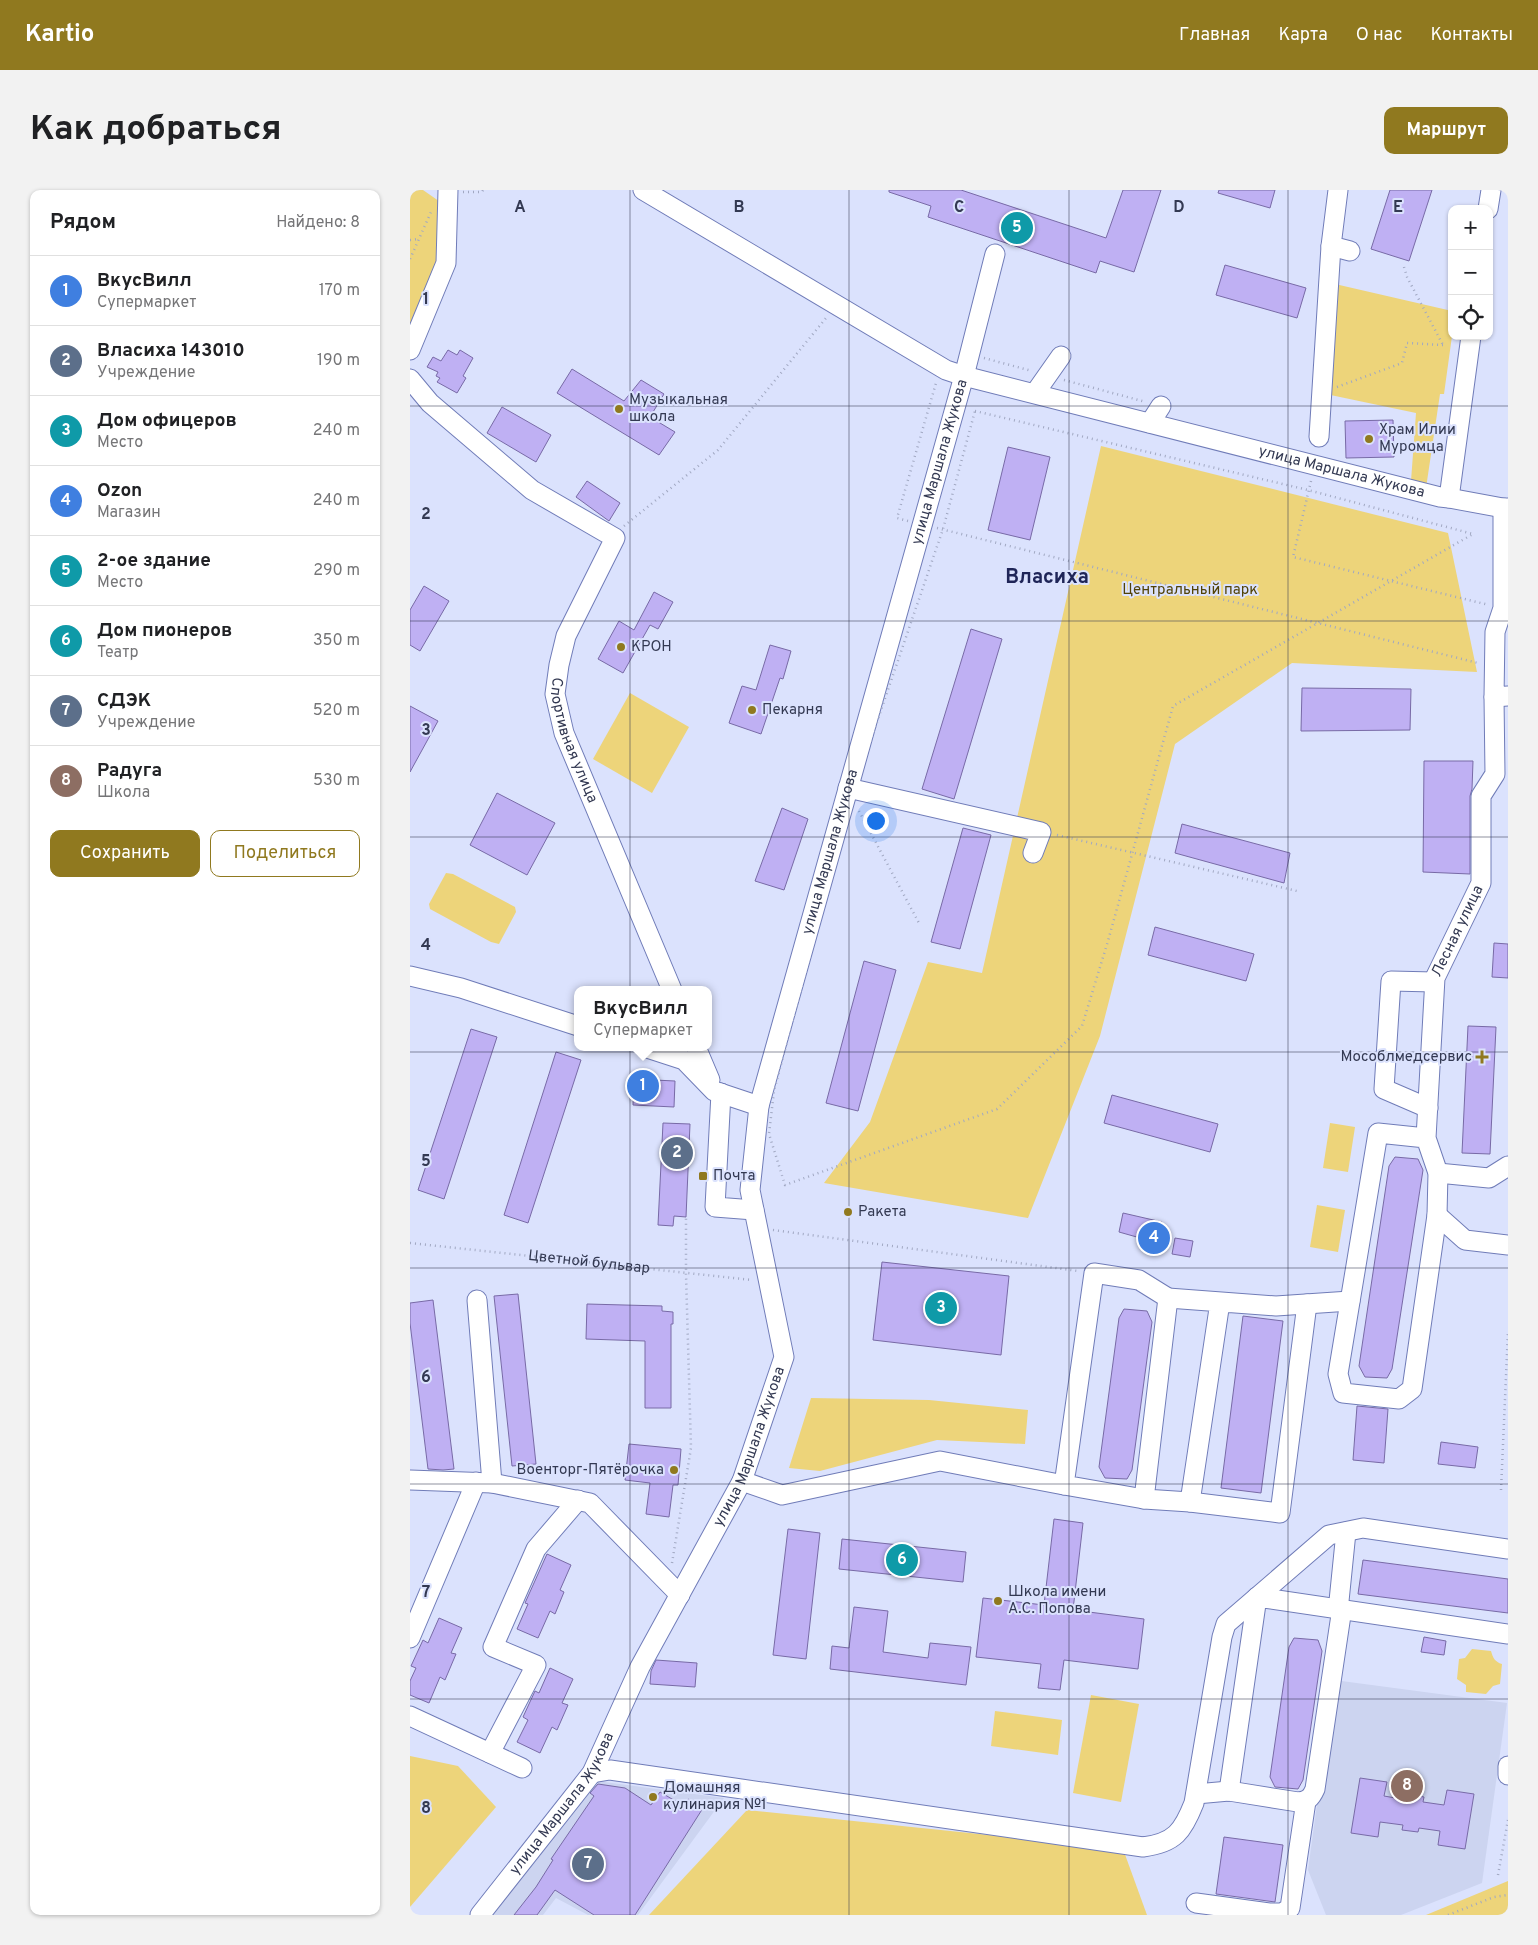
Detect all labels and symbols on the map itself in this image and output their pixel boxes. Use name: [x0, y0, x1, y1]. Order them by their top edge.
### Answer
text: A: [514, 198, 526, 218]
text: B: [733, 198, 745, 218]
text: C: [954, 198, 964, 218]
text: D: [1173, 198, 1185, 218]
text: E: [1393, 198, 1403, 218]
pin: 5: [1001, 209, 1033, 247]
text: 1: [423, 290, 429, 310]
street label: улица Маршала Жукова: [908, 377, 972, 547]
place label: Музыкальная школа: [629, 391, 728, 427]
marker: Музыкальная школа: [613, 403, 625, 415]
place label: Храм Илии Муромца: [1379, 421, 1456, 457]
marker: Храм Илии Муромца: [1363, 433, 1375, 445]
street label: улица Маршала Жукова: [1256, 442, 1427, 502]
text: 2: [421, 505, 431, 525]
district label: Власиха: [1005, 565, 1089, 591]
park label: Центральный парк: [1122, 581, 1258, 600]
place label: КРОН: [631, 638, 672, 657]
marker: КРОН: [615, 641, 627, 653]
street label: Спортивная улица: [545, 676, 602, 806]
place label: Пекарня: [762, 701, 823, 720]
marker: Пекарня: [746, 704, 758, 716]
text: 3: [421, 721, 431, 741]
street label: улица Маршала Жукова: [798, 767, 863, 937]
your location: [863, 808, 889, 834]
street label: Лесная улица: [1427, 882, 1488, 980]
text: 4: [421, 936, 431, 956]
place label: Мособлмедсервис: [1340, 1048, 1472, 1067]
marker: Мособлмедсервис: [1476, 1051, 1488, 1063]
pin: 1: [627, 1067, 659, 1105]
pin: 2: [661, 1134, 693, 1172]
text: 5: [421, 1152, 431, 1172]
place label: Почта: [713, 1167, 755, 1186]
marker: Почта: [697, 1170, 709, 1182]
place label: Ракета: [858, 1203, 907, 1222]
marker: Ракета: [842, 1206, 854, 1218]
pin: 4: [1138, 1219, 1170, 1257]
street label: Цветной бульвар: [527, 1246, 651, 1278]
pin: 3: [925, 1289, 957, 1327]
street label: улица Маршала Жукова: [709, 1364, 790, 1530]
text: 6: [421, 1368, 431, 1388]
place label: Военторг-Пятёрочка: [517, 1461, 664, 1480]
marker: Военторг-Пятёрочка: [668, 1464, 680, 1476]
pin: 6: [886, 1541, 918, 1579]
text: 7: [422, 1583, 430, 1603]
place label: Школа имени А.С. Попова: [1008, 1583, 1106, 1619]
marker: Школа имени А.С. Попова: [992, 1595, 1004, 1607]
street label: улица Маршала Жукова: [506, 1729, 619, 1879]
pin: 8: [1391, 1767, 1423, 1805]
place label: Домашняя кулинария №1: [663, 1779, 767, 1815]
marker: Домашняя кулинария №1: [647, 1791, 659, 1803]
text: 8: [421, 1799, 431, 1819]
pin: 7: [572, 1845, 604, 1883]

